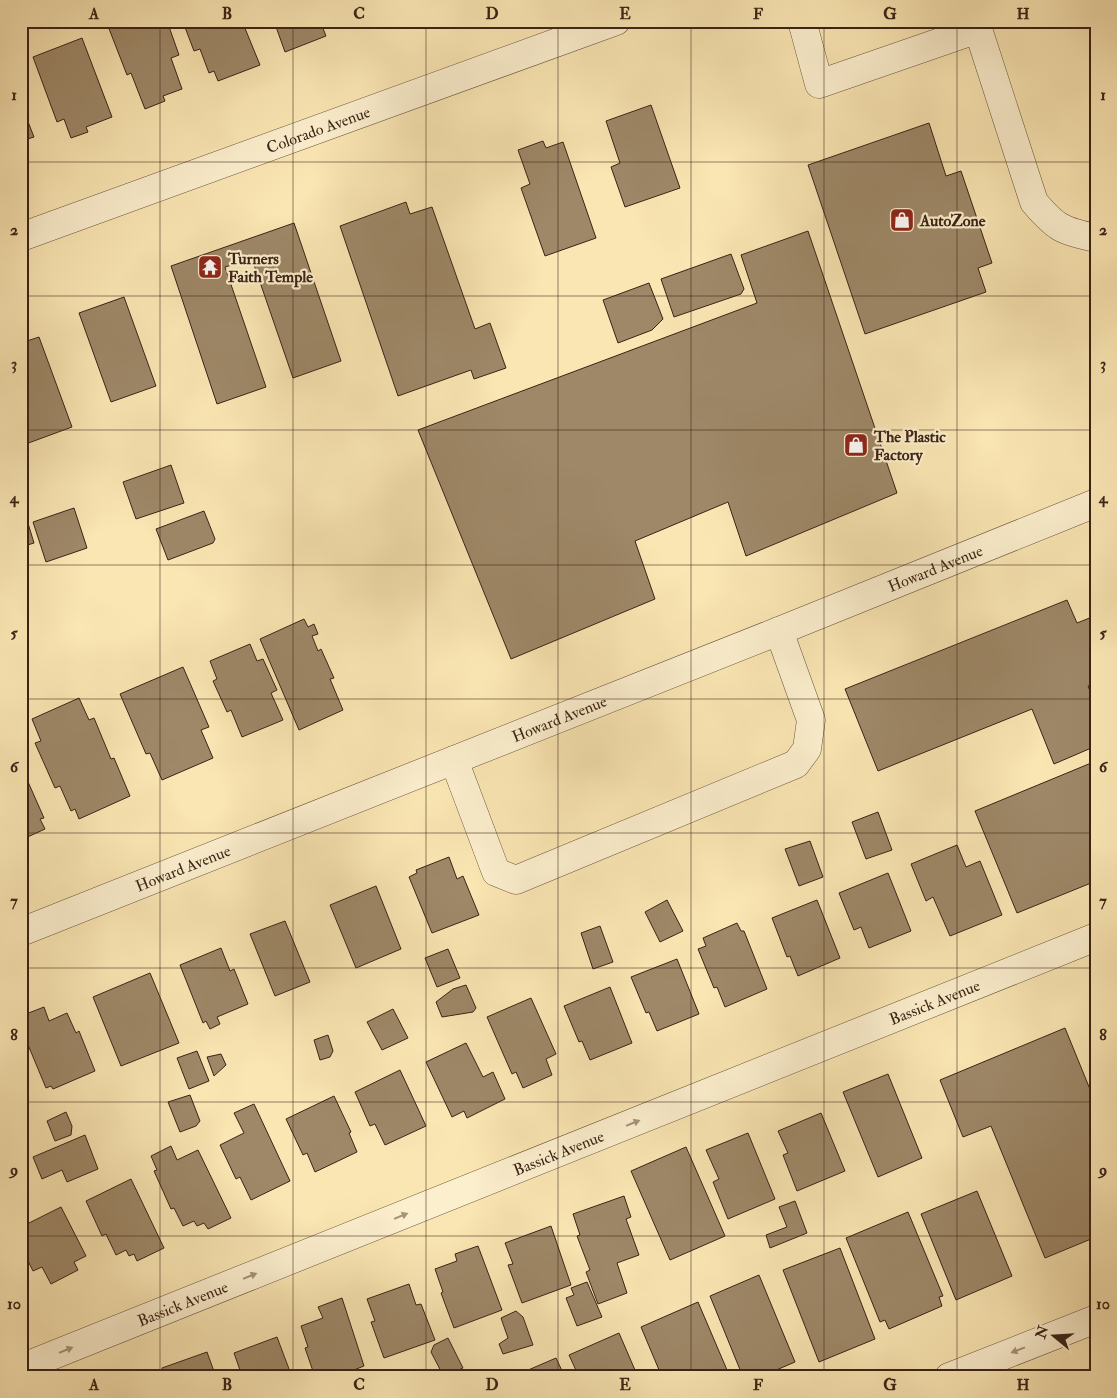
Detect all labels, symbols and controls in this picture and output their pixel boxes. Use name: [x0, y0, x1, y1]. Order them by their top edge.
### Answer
text: A: [88, 4, 100, 24]
text: B: [222, 4, 232, 24]
text: C: [353, 4, 365, 24]
text: D: [485, 4, 499, 24]
text: E: [619, 4, 631, 24]
text: F: [753, 4, 763, 24]
text: G: [883, 4, 897, 24]
text: H: [1016, 4, 1030, 24]
text: 1: [11, 85, 17, 105]
text: 1: [1100, 85, 1106, 105]
street label: Colorado Avenue: [264, 102, 373, 158]
shop icon: AutoZone: [889, 207, 915, 233]
place label: AutoZone: [919, 211, 986, 231]
text: 2: [10, 220, 18, 240]
text: 2: [1099, 220, 1107, 240]
place label: Turners Faith Temple: [227, 249, 313, 288]
temple icon: Turners Faith Temple: [197, 254, 223, 280]
text: 3: [11, 354, 17, 374]
text: 3: [1100, 354, 1106, 374]
place label: The Plastic Factory: [873, 427, 946, 466]
shop icon: The Plastic Factory: [843, 432, 869, 458]
text: 4: [9, 488, 20, 508]
text: 4: [1098, 488, 1109, 508]
street label: Howard Avenue: [885, 541, 986, 597]
text: 5: [10, 623, 18, 643]
text: 5: [1099, 623, 1107, 643]
street label: Howard Avenue: [509, 691, 610, 747]
text: 6: [10, 757, 20, 777]
text: 6: [1099, 757, 1109, 777]
street label: Howard Avenue: [133, 841, 234, 897]
text: 7: [10, 891, 18, 911]
text: 7: [1099, 891, 1107, 911]
street label: Bassick Avenue: [886, 975, 983, 1030]
text: 8: [10, 1025, 18, 1045]
text: 8: [1099, 1025, 1107, 1045]
one-way arrow: [626, 1119, 641, 1127]
street label: Bassick Avenue: [510, 1126, 607, 1181]
text: 9: [8, 1160, 18, 1180]
text: 9: [1097, 1160, 1107, 1180]
one-way arrow: [394, 1212, 409, 1220]
one-way arrow: [243, 1272, 257, 1280]
street label: Bassick Avenue: [135, 1277, 231, 1331]
text: 10: [7, 1294, 21, 1314]
text: 10: [1096, 1294, 1110, 1314]
north arrow: [1030, 1310, 1080, 1360]
text: N: [1032, 1323, 1052, 1342]
one-way arrow: [59, 1346, 74, 1353]
one-way arrow: [1011, 1346, 1025, 1354]
text: A: [88, 1375, 100, 1395]
text: B: [222, 1375, 232, 1395]
text: C: [353, 1375, 365, 1395]
text: D: [485, 1375, 499, 1395]
text: E: [619, 1375, 631, 1395]
text: F: [753, 1375, 763, 1395]
text: G: [883, 1375, 897, 1395]
text: H: [1016, 1375, 1030, 1395]

